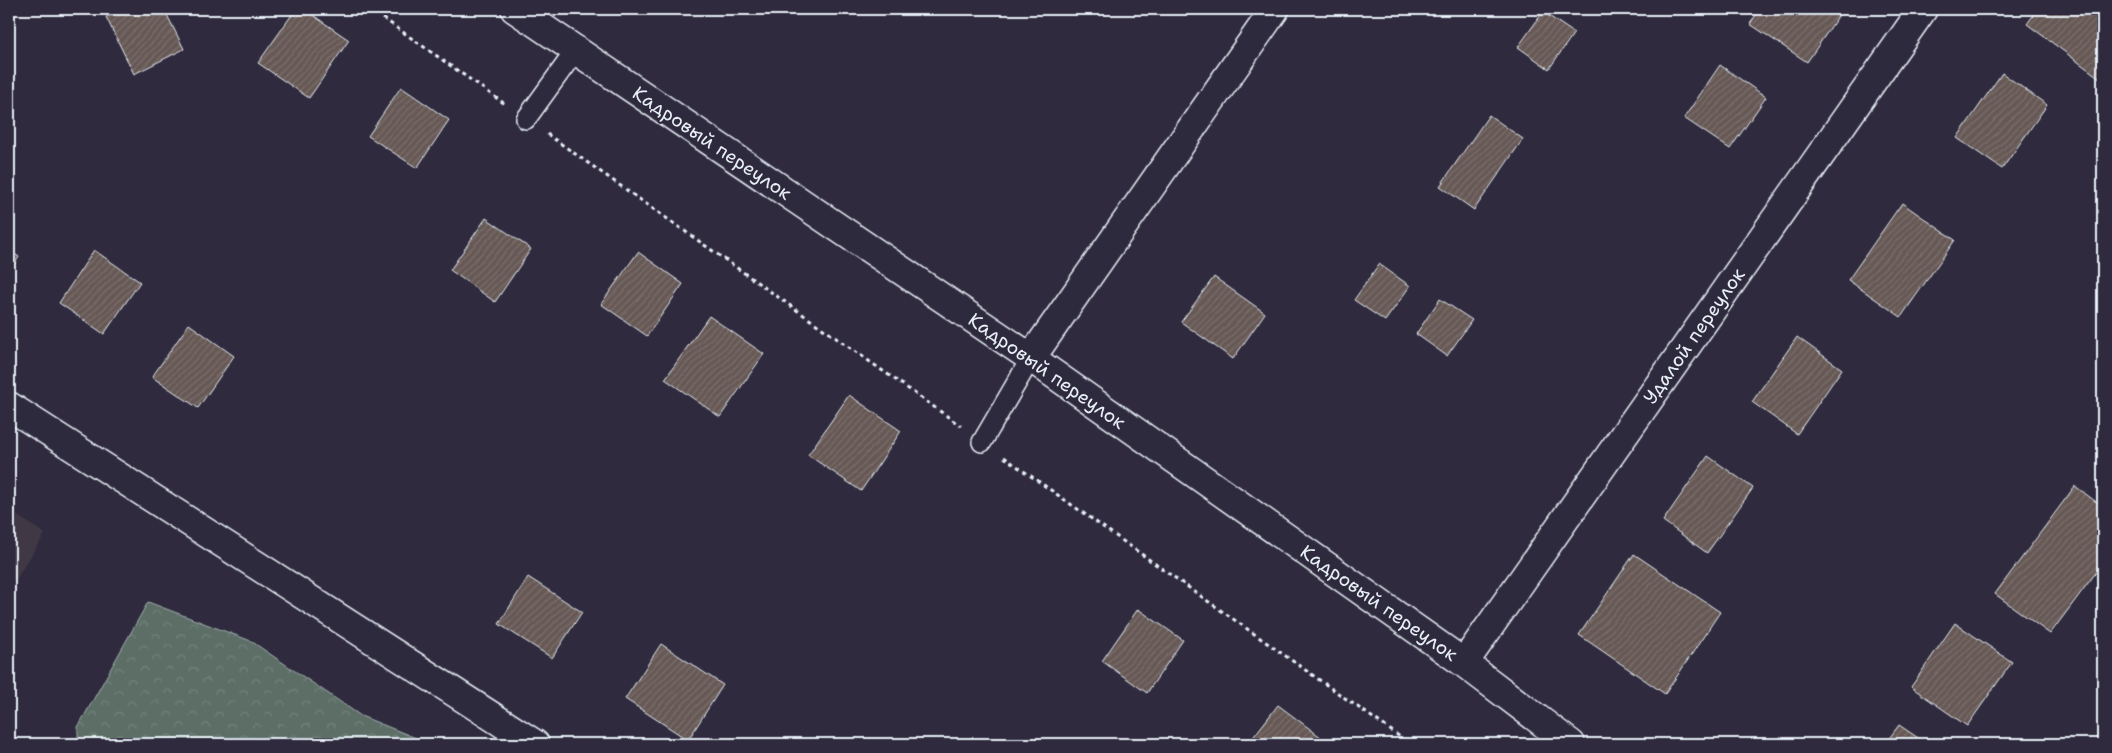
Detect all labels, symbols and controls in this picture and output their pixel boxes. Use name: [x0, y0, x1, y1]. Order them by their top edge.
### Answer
street label: Кадровый переулок: [628, 80, 796, 206]
street label: Удалой переулок: [1638, 263, 1750, 409]
street label: Кадровый переулок: [963, 307, 1131, 435]
street label: Кадровый переулок: [1295, 539, 1463, 667]

